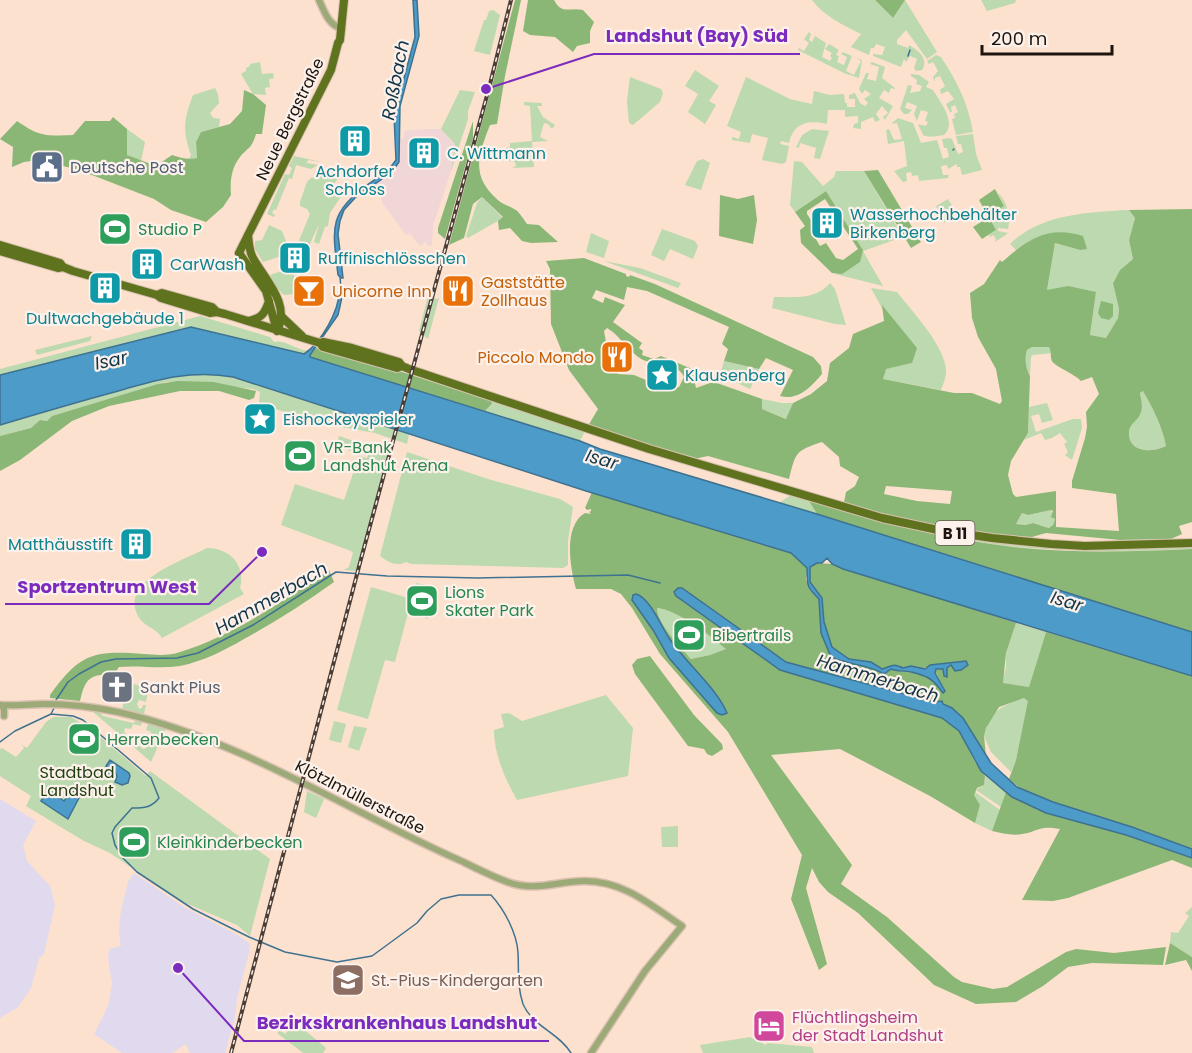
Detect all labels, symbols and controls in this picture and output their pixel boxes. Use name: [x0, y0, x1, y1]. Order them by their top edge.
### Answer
callout: Landshut (Bay) Süd: [594, 18, 800, 54]
scale bar: [982, 18, 1112, 56]
text: Landshut (Bay) Süd: [606, 23, 788, 48]
text: 200 m: [991, 26, 1047, 51]
water label: Roßbach: [375, 38, 415, 122]
street label: Neue Bergstraße: [250, 54, 330, 184]
building icon: Achdorfer Schloss: [337, 123, 373, 159]
building icon: C. Wittmann: [406, 135, 442, 171]
place label: C. Wittmann: [447, 142, 546, 165]
public building icon: Deutsche Post: [29, 149, 65, 185]
place label: Deutsche Post: [70, 156, 184, 179]
place label: Achdorfer Schloss: [316, 160, 394, 201]
place label: Wasserhochbehälter Birkenberg: [850, 203, 1017, 244]
building icon: Wasserhochbehälter Birkenberg: [809, 205, 845, 241]
sports icon: Studio P: [97, 211, 133, 247]
place label: Studio P: [138, 218, 202, 241]
building icon: Ruffinischlösschen: [277, 240, 313, 276]
building icon: CarWash: [129, 246, 165, 282]
place label: Ruffinischlösschen: [318, 247, 466, 270]
place label: CarWash: [170, 253, 244, 276]
building icon: Dultwachgebäude 1: [87, 270, 123, 306]
place label: Gaststätte Zollhaus: [481, 271, 565, 312]
bar icon: Unicorne Inn: [291, 273, 327, 309]
restaurant icon: Gaststätte Zollhaus: [440, 273, 476, 309]
place label: Unicorne Inn: [332, 280, 432, 303]
place label: Dultwachgebäude 1: [26, 307, 184, 330]
restaurant icon: Piccolo Mondo: [599, 339, 635, 375]
water label: Isar: [92, 344, 131, 376]
place label: Piccolo Mondo: [477, 346, 594, 369]
place icon: Klausenberg: [644, 357, 680, 393]
place label: Klausenberg: [685, 364, 786, 387]
place icon: Eishockeyspieler: [242, 401, 278, 437]
place label: Eishockeyspieler: [283, 408, 414, 431]
place label: VR-Bank Landshut Arena: [323, 436, 448, 477]
sports icon: VR-Bank Landshut Arena: [282, 438, 318, 474]
water label: Isar: [583, 442, 622, 476]
road number: B 11: [936, 521, 974, 545]
building icon: Matthäusstift: [118, 526, 154, 562]
place label: Matthäusstift: [8, 533, 113, 556]
water label: Hammerbach: [210, 556, 332, 640]
callout: Sportzentrum West: [5, 568, 209, 604]
text: Sportzentrum West: [17, 574, 197, 599]
place label: Lions Skater Park: [445, 581, 534, 622]
sports icon: Lions Skater Park: [404, 583, 440, 619]
water label: Isar: [1048, 584, 1088, 618]
sports icon: Bibertrails: [671, 617, 707, 653]
place label: Bibertrails: [712, 624, 791, 647]
water label: Hammerbach: [814, 648, 942, 708]
church icon: Sankt Pius: [99, 669, 135, 705]
place label: Sankt Pius: [140, 676, 221, 699]
sports icon: Herrenbecken: [66, 721, 102, 757]
place label: Herrenbecken: [107, 728, 219, 751]
street label: Klötzlmüllerstraße: [291, 754, 429, 840]
park label: Stadtbad Landshut: [39, 761, 115, 802]
sports icon: Kleinkinderbecken: [116, 824, 152, 860]
place label: Kleinkinderbecken: [157, 831, 303, 854]
school or university icon: St.-Pius-Kindergarten: [330, 962, 366, 998]
place label: St.-Pius-Kindergarten: [371, 969, 543, 992]
callout: Bezirkskrankenhaus Landshut: [244, 1005, 549, 1041]
place label: Flüchtlingsheim der Stadt Landshut: [792, 1006, 944, 1047]
hotel icon: Flüchtlingsheim der Stadt Landshut: [751, 1008, 787, 1044]
text: Bezirkskrankenhaus Landshut: [257, 1010, 537, 1035]

